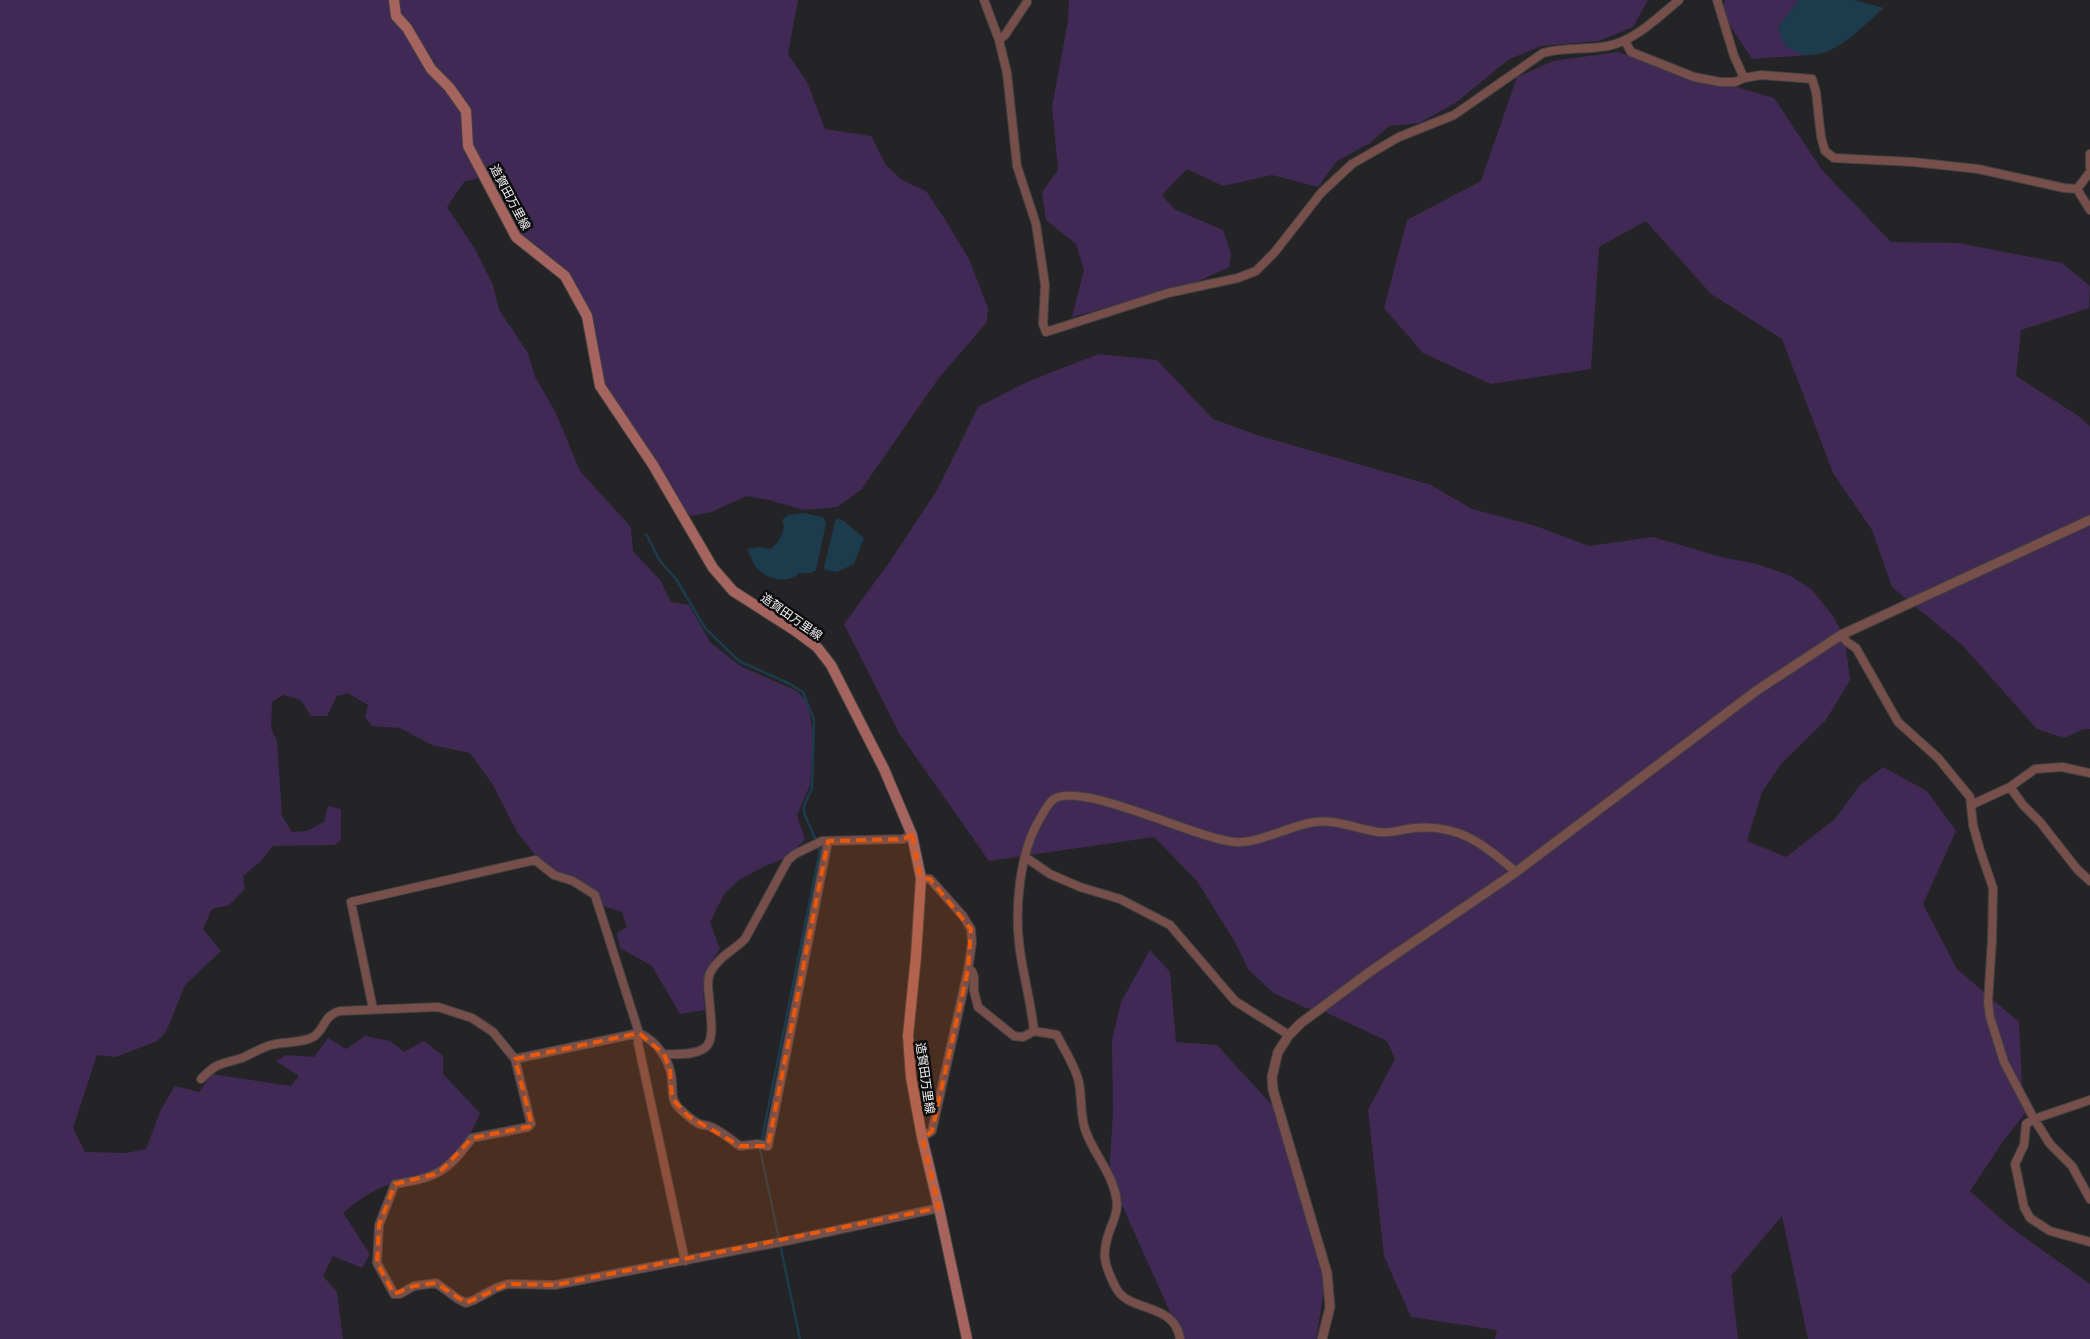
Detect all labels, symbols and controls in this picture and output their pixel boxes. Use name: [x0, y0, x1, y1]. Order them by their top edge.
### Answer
street label: 造賀田万里線: [488, 162, 534, 232]
street label: 造賀田万里線: [758, 590, 826, 642]
street label: 造賀田万里線: [914, 1041, 938, 1115]

